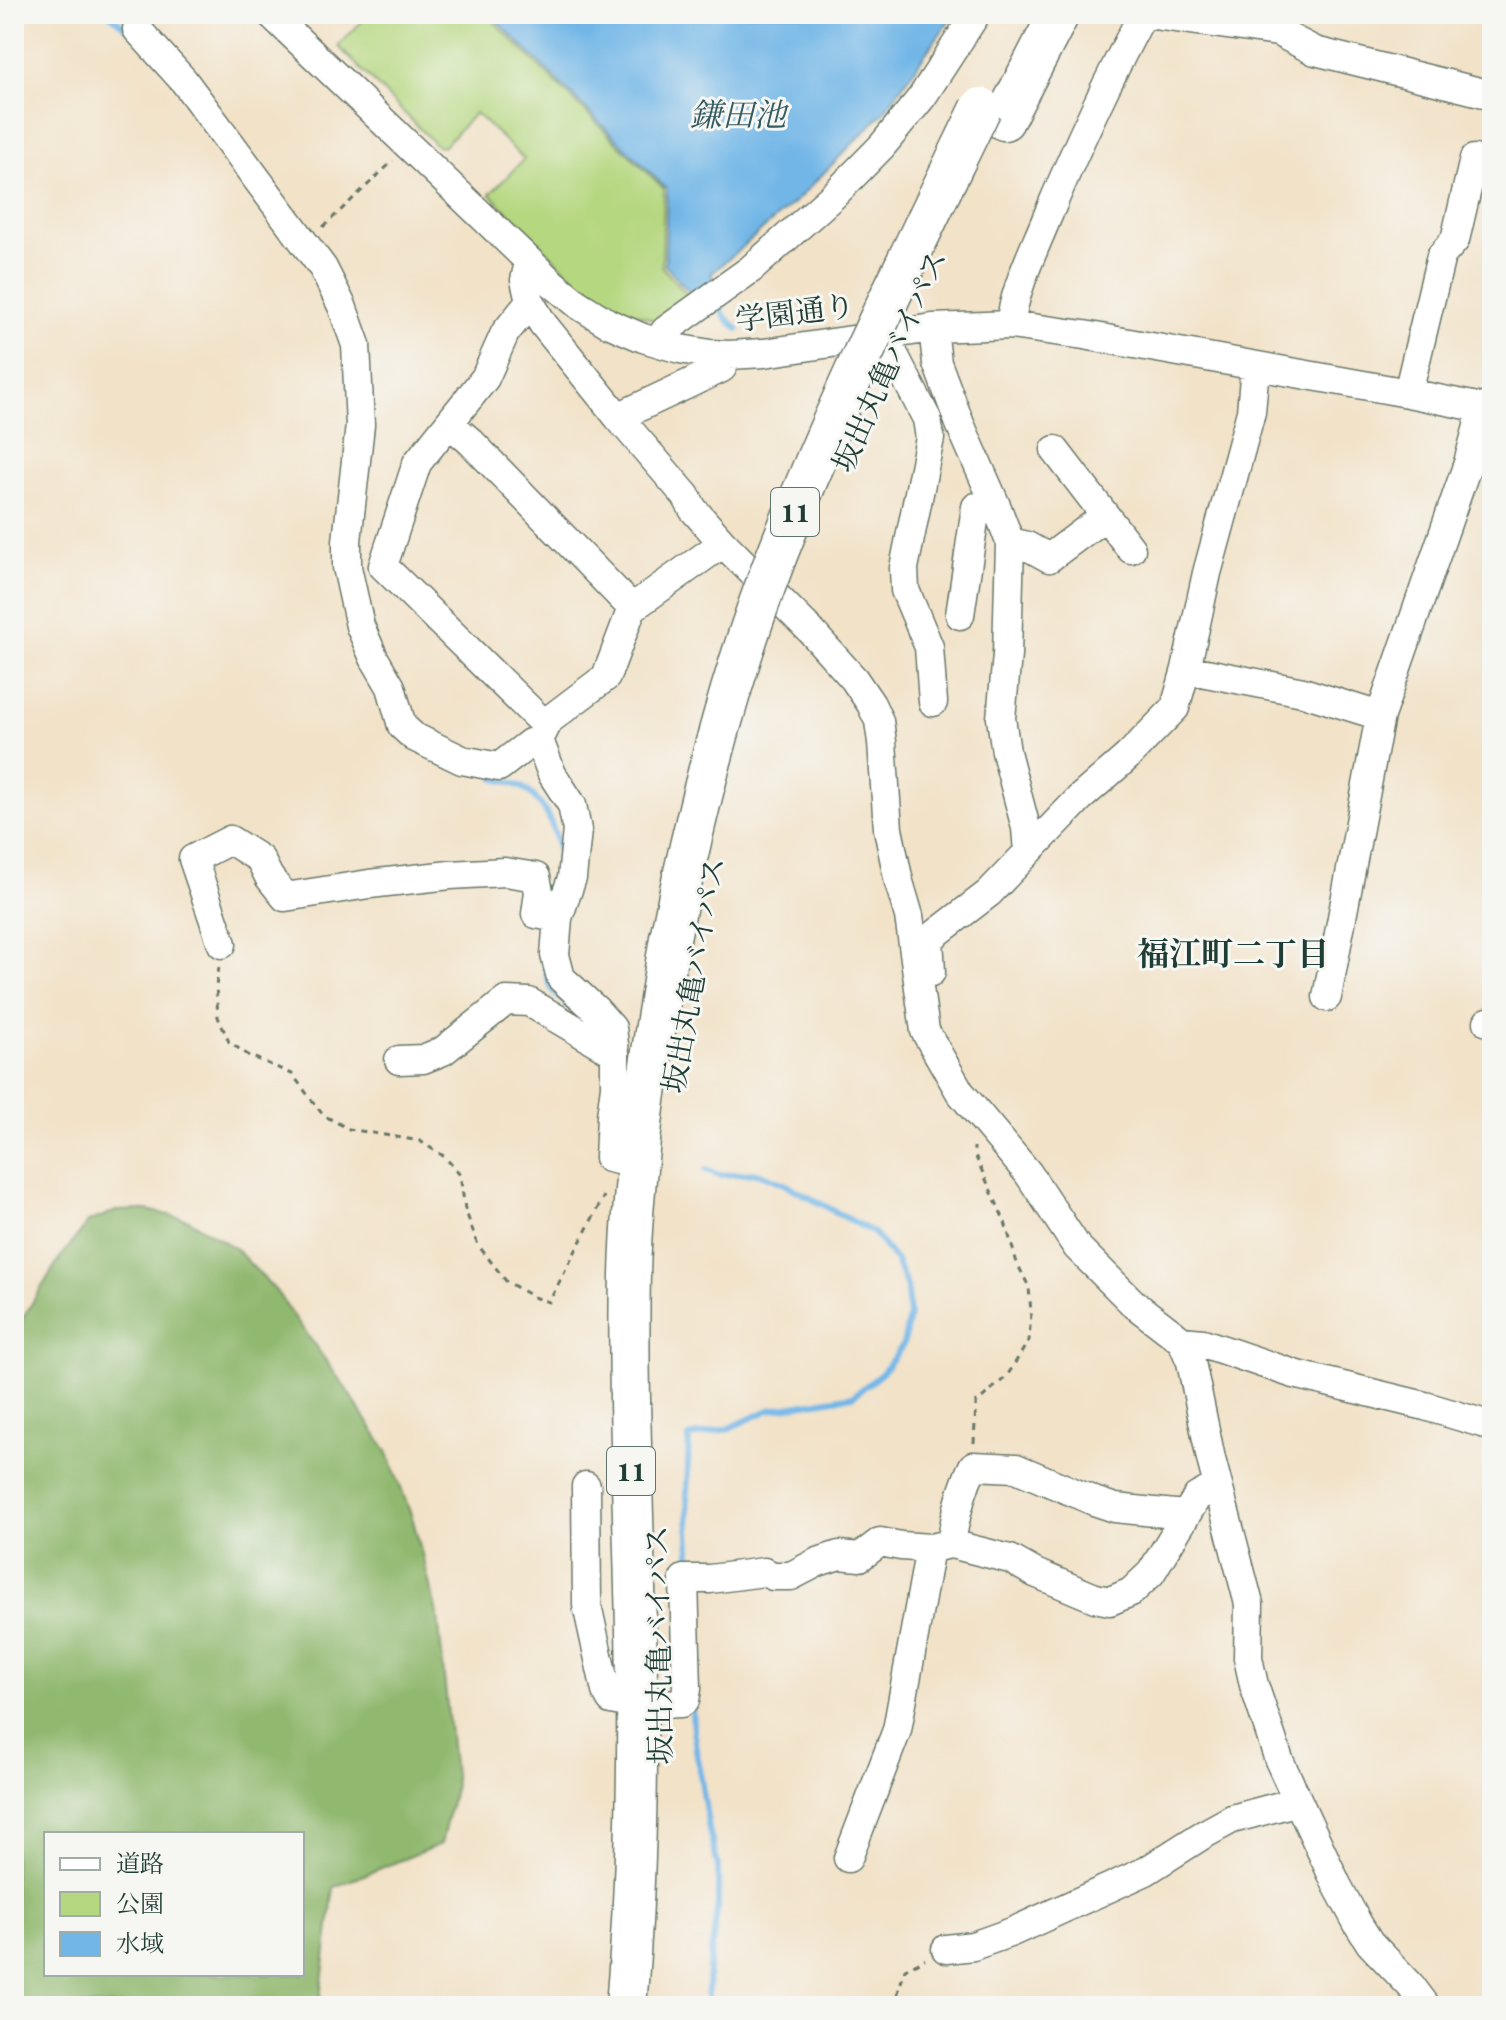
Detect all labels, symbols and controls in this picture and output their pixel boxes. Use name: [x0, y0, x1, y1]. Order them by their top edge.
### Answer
water label: 鎌田池: [690, 94, 789, 136]
street label: 坂出丸亀バイパス: [823, 244, 956, 478]
street label: 学園通り: [733, 286, 857, 339]
road number: 11: [771, 488, 819, 536]
street label: 坂出丸亀バイパス: [654, 854, 733, 1096]
district label: 福江町二丁目: [1137, 933, 1329, 975]
road number: 11: [607, 1447, 655, 1495]
street label: 坂出丸亀バイパス: [637, 1525, 680, 1765]
legend: [44, 1832, 304, 1976]
text: 道路: [116, 1848, 164, 1879]
text: 公園: [116, 1888, 164, 1919]
text: 水域: [116, 1928, 164, 1959]

